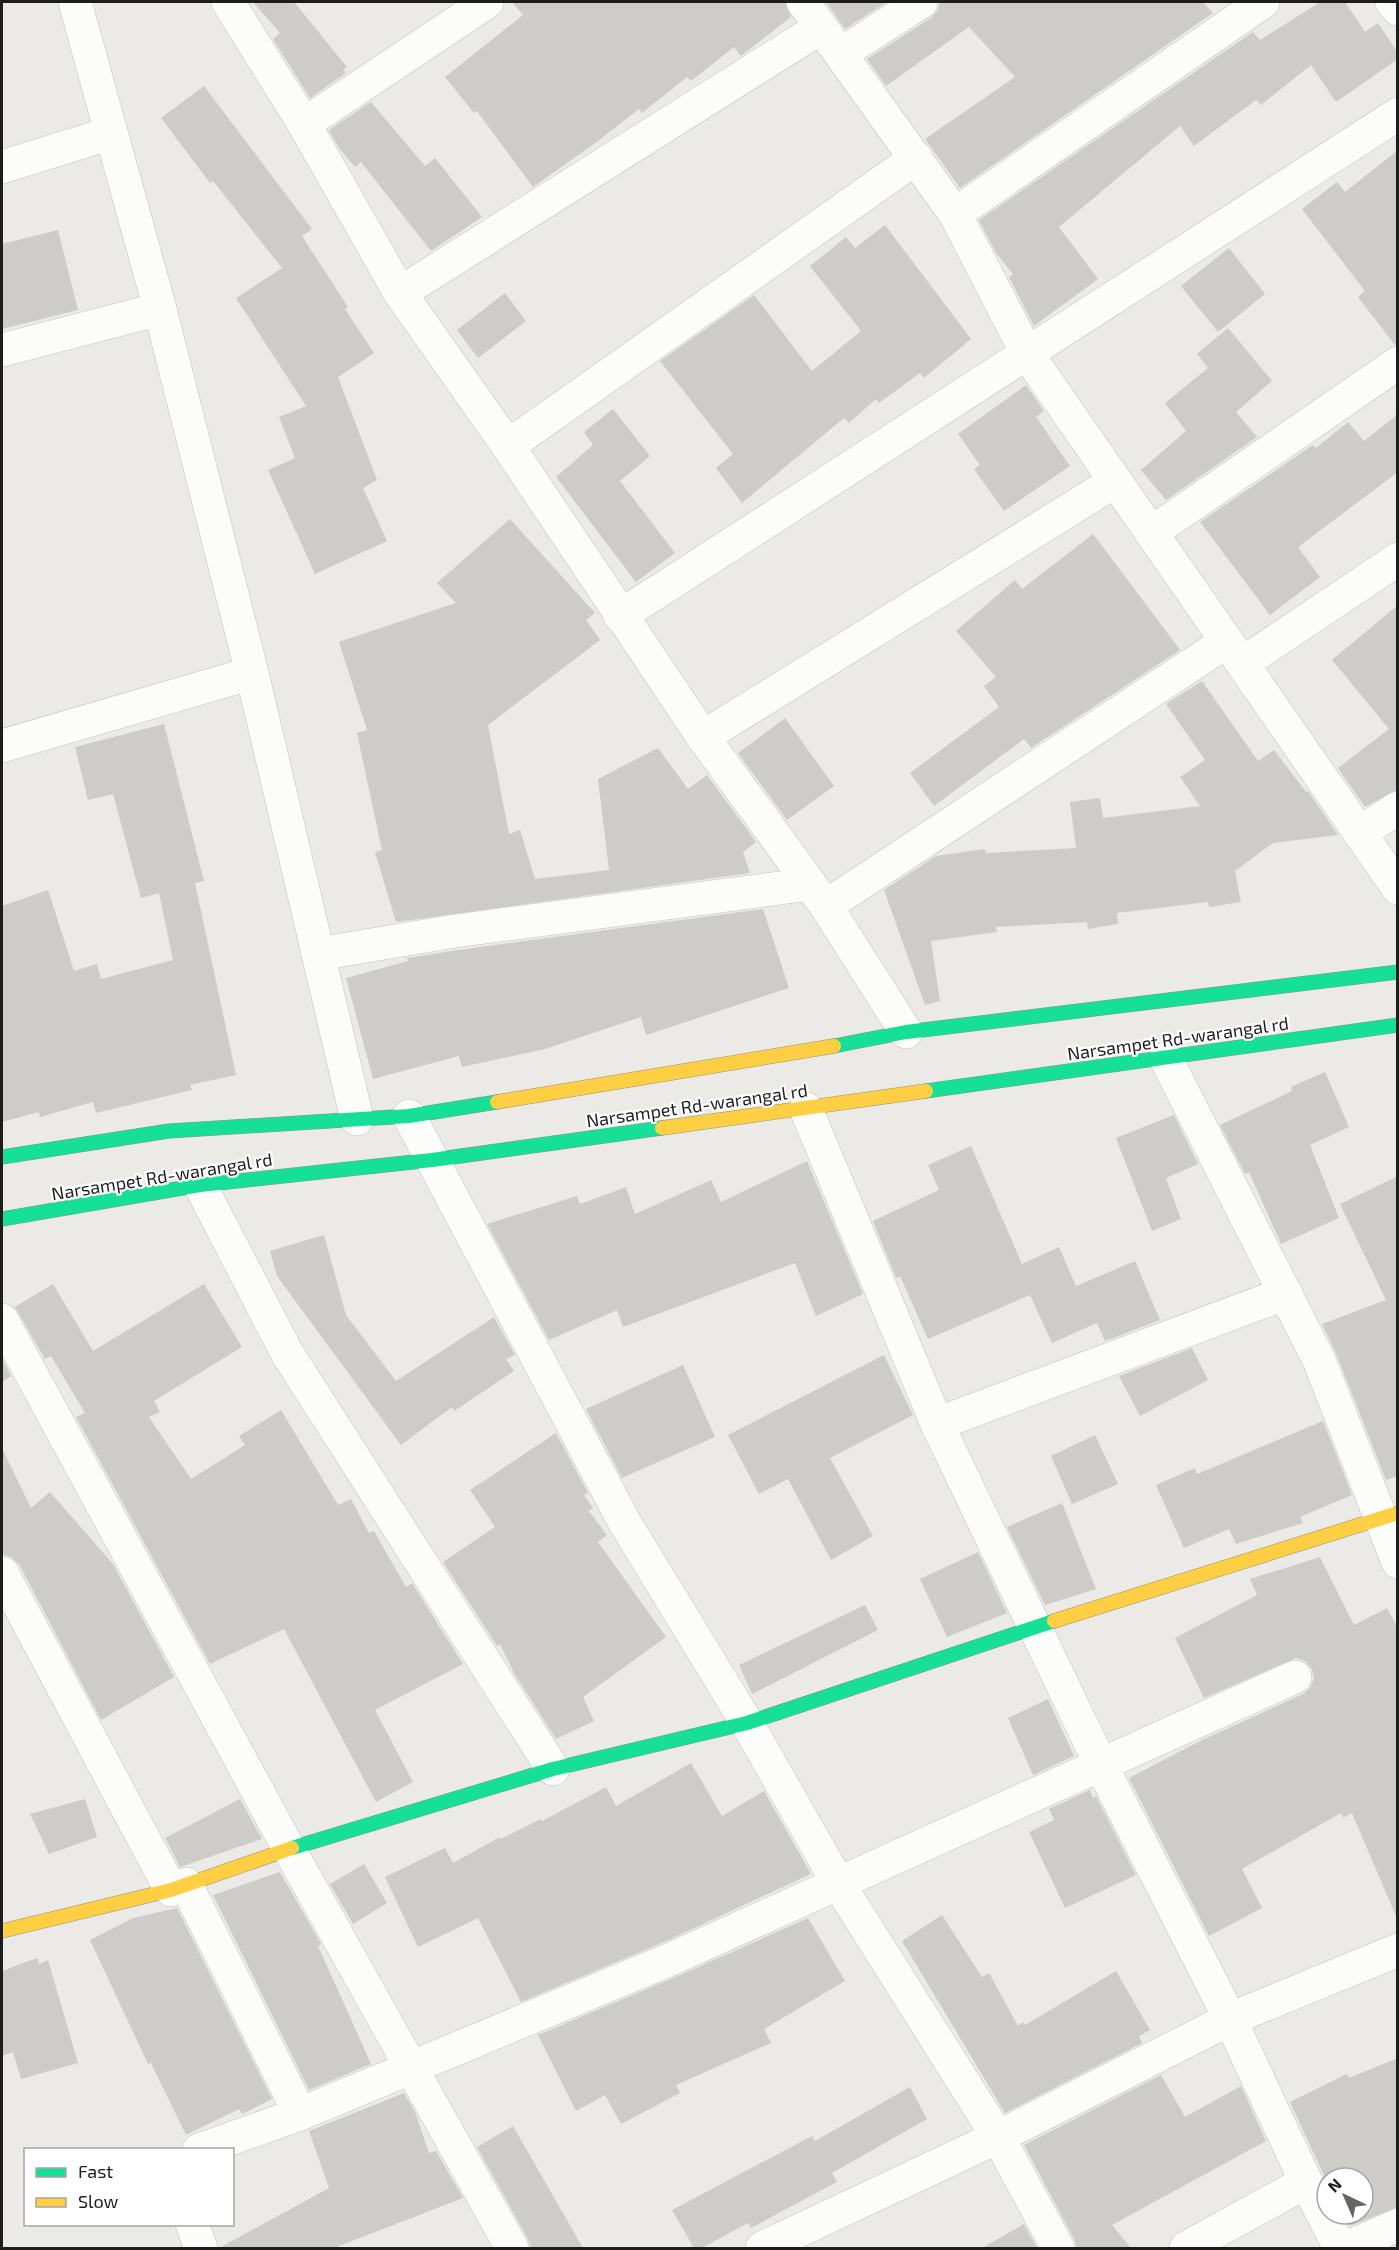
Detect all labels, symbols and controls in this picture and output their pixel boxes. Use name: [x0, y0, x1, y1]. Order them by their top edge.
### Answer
street label: Narsampet Rd-warangal rd: [1066, 1012, 1290, 1064]
street label: Narsampet Rd-warangal rd: [585, 1079, 809, 1131]
street label: Narsampet Rd-warangal rd: [50, 1148, 274, 1204]
legend: [24, 2148, 234, 2226]
text: Fast: [78, 2160, 113, 2182]
north arrow: [1315, 2166, 1375, 2226]
text: N: [1323, 2174, 1345, 2196]
text: Slow: [78, 2190, 119, 2212]

